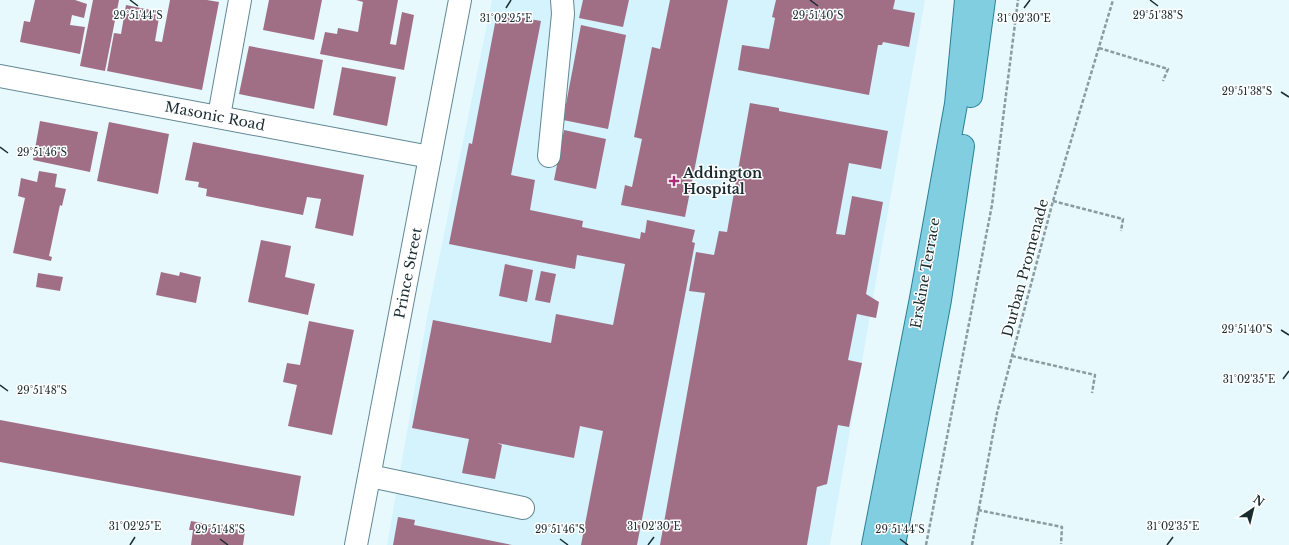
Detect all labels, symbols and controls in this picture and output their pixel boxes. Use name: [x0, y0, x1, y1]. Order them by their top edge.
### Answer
text: 29°51'44"S: [113, 9, 163, 22]
text: 29°51'40"S: [793, 9, 843, 22]
text: 29°51'38"S: [1133, 9, 1183, 22]
text: 31°02'25"E: [480, 12, 532, 25]
text: 31°02'30"E: [997, 12, 1051, 25]
text: 29°51'38"S: [1222, 85, 1272, 98]
street label: Masonic Road: [163, 97, 267, 135]
text: 29°51'46"S: [17, 146, 67, 159]
place label: Addington Hospital: [682, 164, 762, 198]
marker: Addington Hospital: [668, 175, 680, 187]
street label: Durban Promenade: [998, 197, 1052, 339]
street label: Erskine Terrace: [906, 216, 944, 330]
street label: Prince Street: [390, 225, 426, 320]
text: 29°51'40"S: [1222, 323, 1272, 336]
text: 31°02'35"E: [1223, 373, 1275, 386]
text: 29°51'48"S: [17, 384, 67, 397]
north arrow: [1233, 489, 1273, 529]
text: N: [1250, 492, 1268, 510]
text: 31°02'25"E: [109, 520, 161, 533]
text: 31°02'30"E: [627, 520, 681, 533]
text: 31°02'35"E: [1147, 520, 1199, 533]
text: 29°51'48"S: [195, 523, 245, 536]
text: 29°51'46"S: [535, 523, 585, 536]
text: 29°51'44"S: [875, 523, 925, 536]

